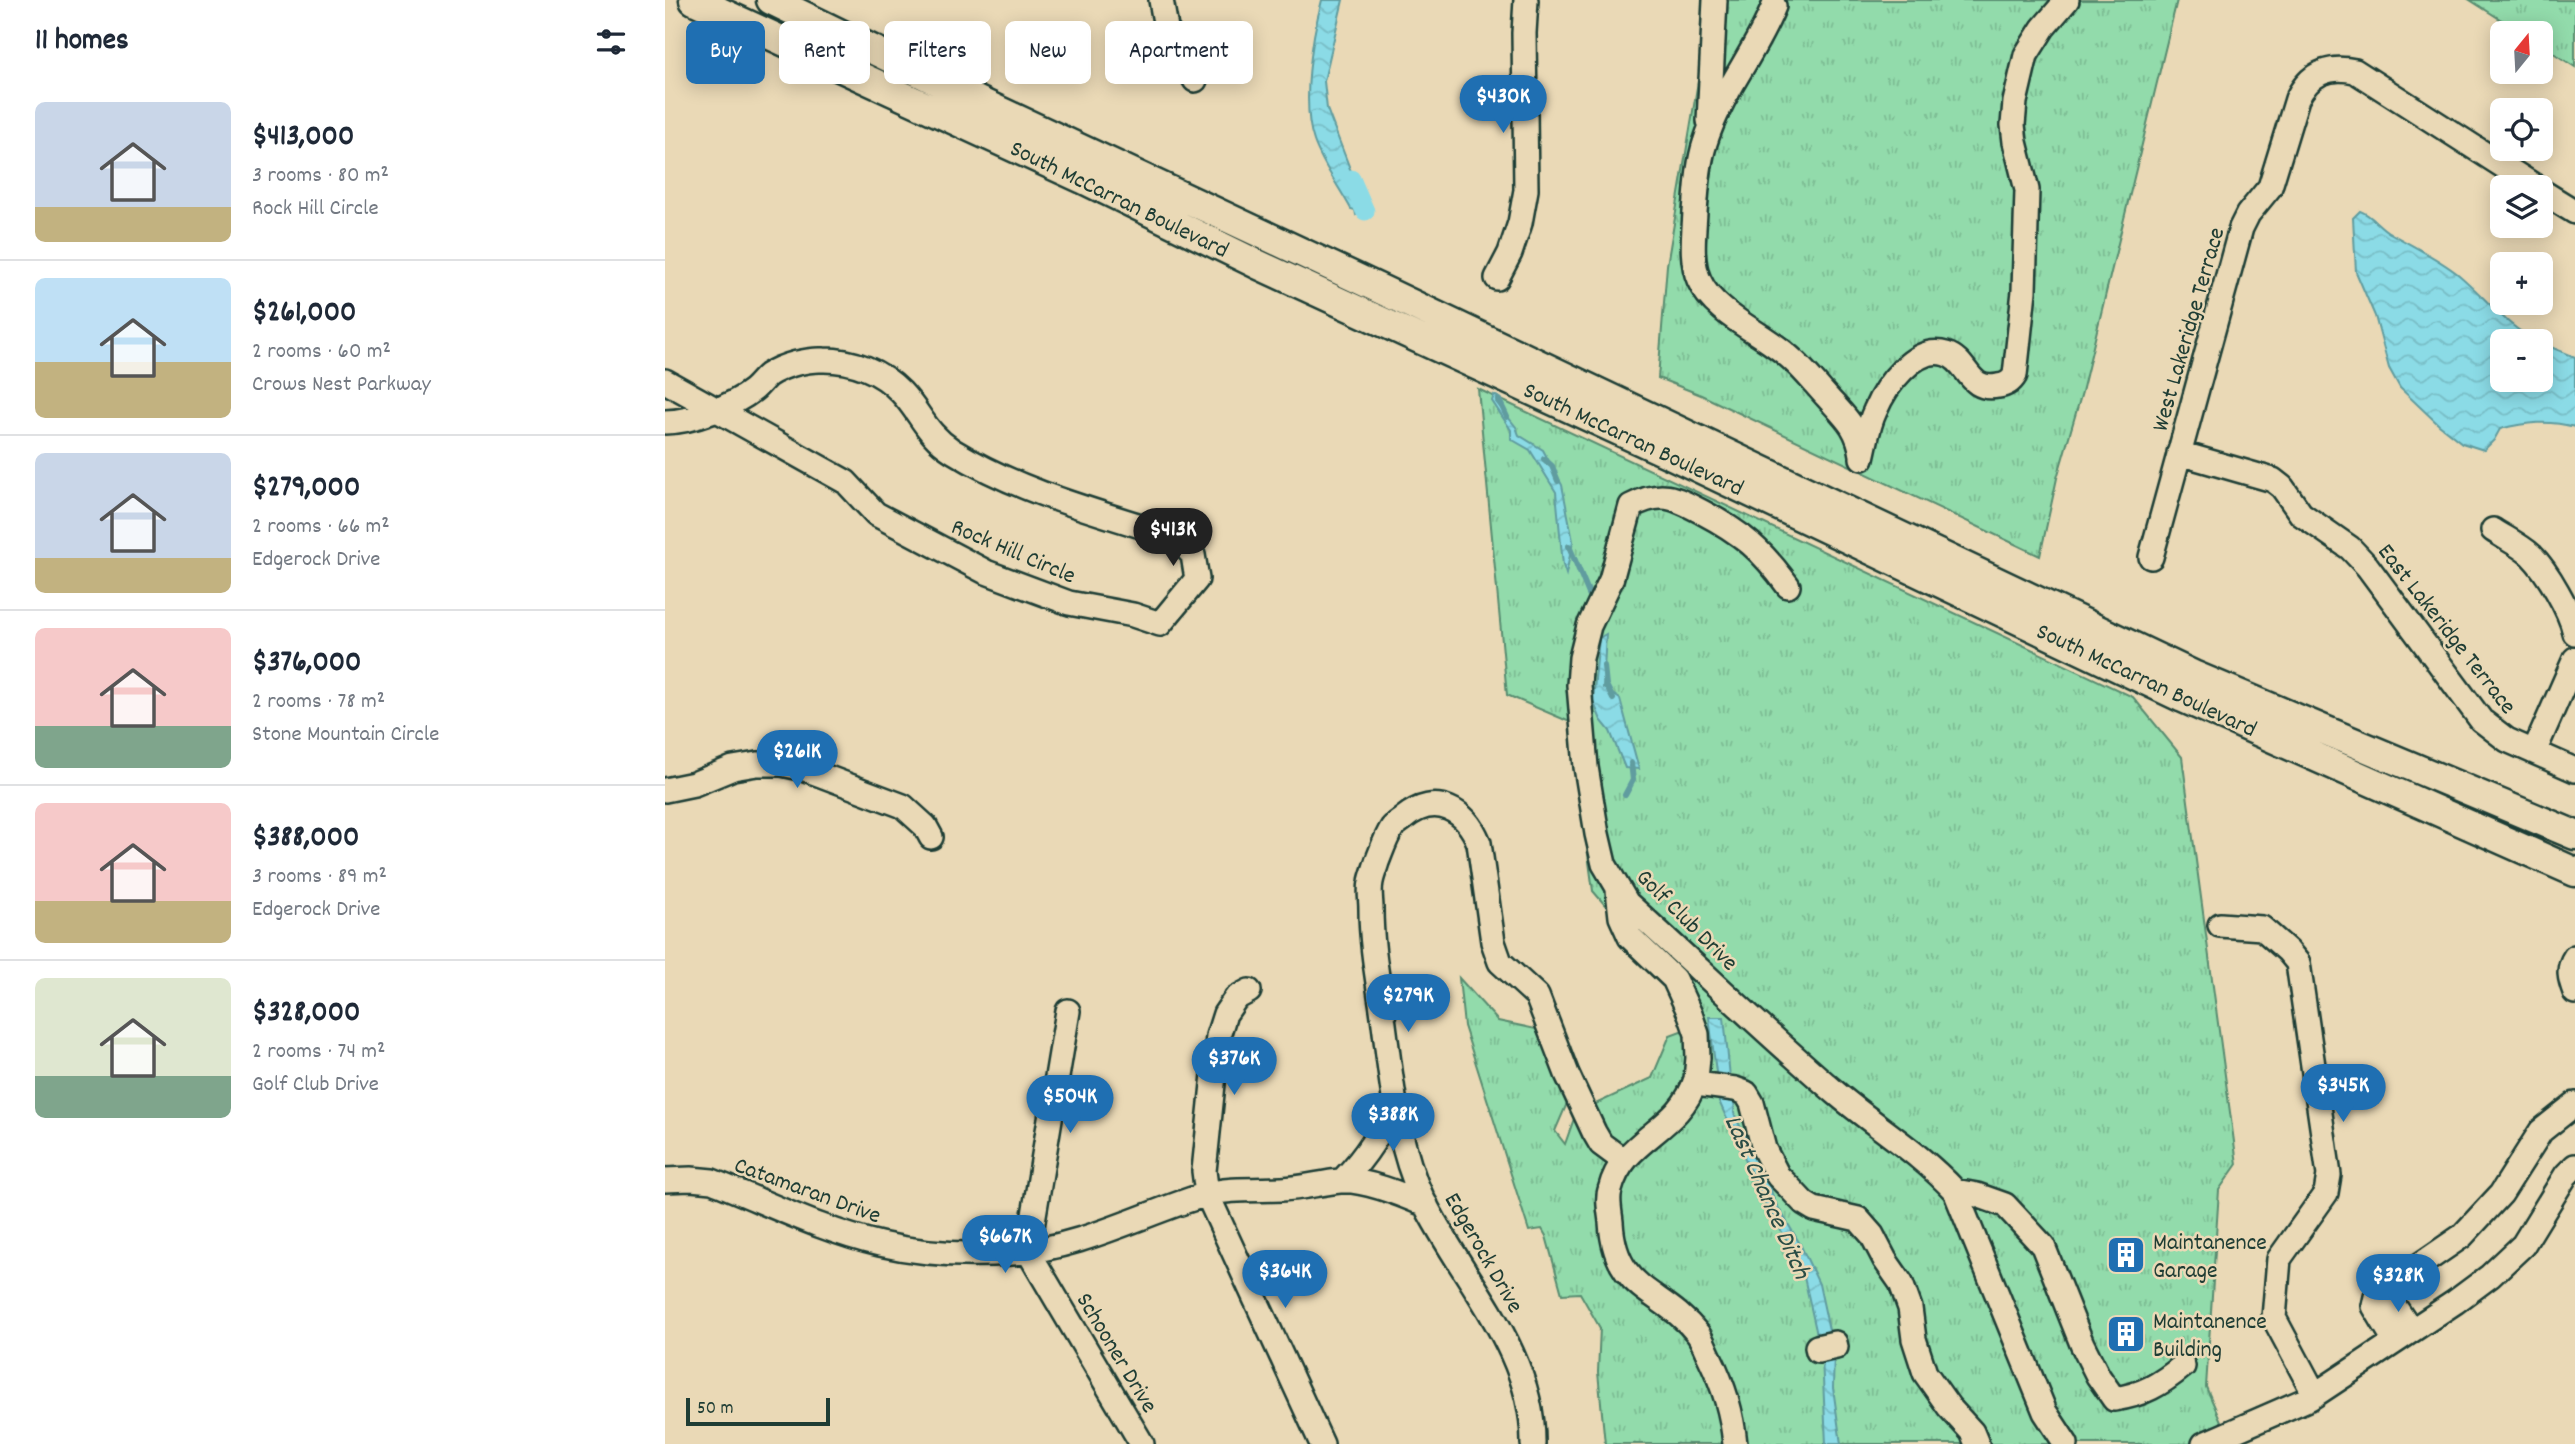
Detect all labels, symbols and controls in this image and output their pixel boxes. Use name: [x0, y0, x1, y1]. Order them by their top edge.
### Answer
text: 11 homes: [35, 21, 129, 64]
chip: Buy: [686, 21, 765, 84]
chip: Rent: [779, 21, 870, 84]
chip: Filters: [884, 21, 991, 84]
chip: New: [1005, 21, 1091, 84]
chip: Apartment: [1105, 21, 1253, 84]
north arrow: [2490, 21, 2553, 84]
map controls: [2490, 21, 2553, 392]
icon: filters: [592, 23, 630, 61]
pin: $430K: [1454, 76, 1552, 135]
text: $430K: [1476, 81, 1530, 114]
button: locate: [2490, 98, 2553, 161]
text: $413,000: [252, 117, 354, 160]
icon: home: [91, 130, 175, 214]
street label: South McCarran Boulevard: [1004, 133, 1234, 268]
text: 3 rooms · 80 m²: [252, 160, 389, 193]
button: layers: [2490, 175, 2553, 238]
text: Rock Hill Circle: [252, 193, 379, 226]
street label: West Lakeridge Terrace: [2144, 224, 2235, 436]
button: +: [2490, 252, 2553, 315]
text: $261,000: [252, 293, 356, 336]
icon: home: [91, 306, 175, 390]
button: −: [2490, 329, 2553, 392]
text: 2 rooms · 60 m²: [252, 336, 391, 369]
text: Crows Nest Parkway: [252, 369, 431, 402]
street label: South McCarran Boulevard: [1517, 375, 1748, 507]
text: $279,000: [252, 468, 360, 511]
icon: home: [91, 481, 175, 565]
pin: $413K: [1124, 508, 1222, 568]
text: 2 rooms · 66 m²: [252, 511, 390, 544]
street label: Rock Hill Circle: [945, 511, 1080, 594]
text: $413K: [1149, 514, 1197, 547]
street label: East Lakeridge Terrace: [2368, 537, 2523, 723]
text: Edgerock Drive: [252, 544, 380, 577]
street label: South McCarran Boulevard: [2030, 616, 2261, 748]
text: $376,000: [252, 643, 361, 686]
icon: home: [91, 656, 175, 740]
text: 2 rooms · 78 m²: [252, 686, 385, 719]
text: Stone Mountain Circle: [252, 719, 439, 752]
pin: $261K: [748, 730, 846, 790]
text: $261K: [773, 736, 821, 769]
text: $388,000: [252, 818, 359, 861]
icon: home: [91, 831, 175, 915]
text: 3 rooms · 89 m²: [252, 861, 387, 894]
street label: Golf Club Drive: [1627, 862, 1745, 980]
text: Edgerock Drive: [252, 894, 380, 927]
pin: $279K: [1359, 974, 1457, 1034]
text: $279K: [1382, 980, 1434, 1013]
text: $328,000: [252, 993, 360, 1036]
icon: home: [91, 1006, 175, 1090]
text: 2 rooms · 74 m²: [252, 1036, 385, 1069]
pin: $376K: [1185, 1038, 1283, 1097]
text: $376K: [1208, 1043, 1260, 1076]
pin: $345K: [2294, 1064, 2392, 1124]
text: Golf Club Drive: [252, 1069, 379, 1102]
text: $345K: [2317, 1070, 2369, 1103]
pin: $504K: [1021, 1076, 1119, 1135]
text: $504K: [1042, 1081, 1098, 1114]
pin: $388K: [1344, 1094, 1442, 1153]
text: $388K: [1368, 1099, 1418, 1132]
water label: Last Chance Ditch: [1713, 1109, 1819, 1286]
street label: Catamaran Drive: [729, 1150, 885, 1234]
street label: Edgerock Drive: [1434, 1187, 1531, 1320]
pin: $667K: [956, 1216, 1054, 1275]
text: $667K: [978, 1221, 1032, 1254]
place label: Maintanence Garage: [2153, 1227, 2267, 1289]
building icon: Maintanence Garage: [2105, 1234, 2147, 1276]
pin: $364K: [1236, 1250, 1334, 1310]
pin: $328K: [2349, 1254, 2447, 1314]
text: $364K: [1258, 1256, 1312, 1289]
text: $328K: [2372, 1260, 2424, 1293]
street label: Schooner Drive: [1066, 1287, 1165, 1420]
place label: Maintanence Building: [2153, 1306, 2267, 1368]
building icon: Maintanence Building: [2105, 1313, 2147, 1355]
scale bar: [686, 1395, 829, 1427]
text: 50 m: [697, 1396, 734, 1423]

